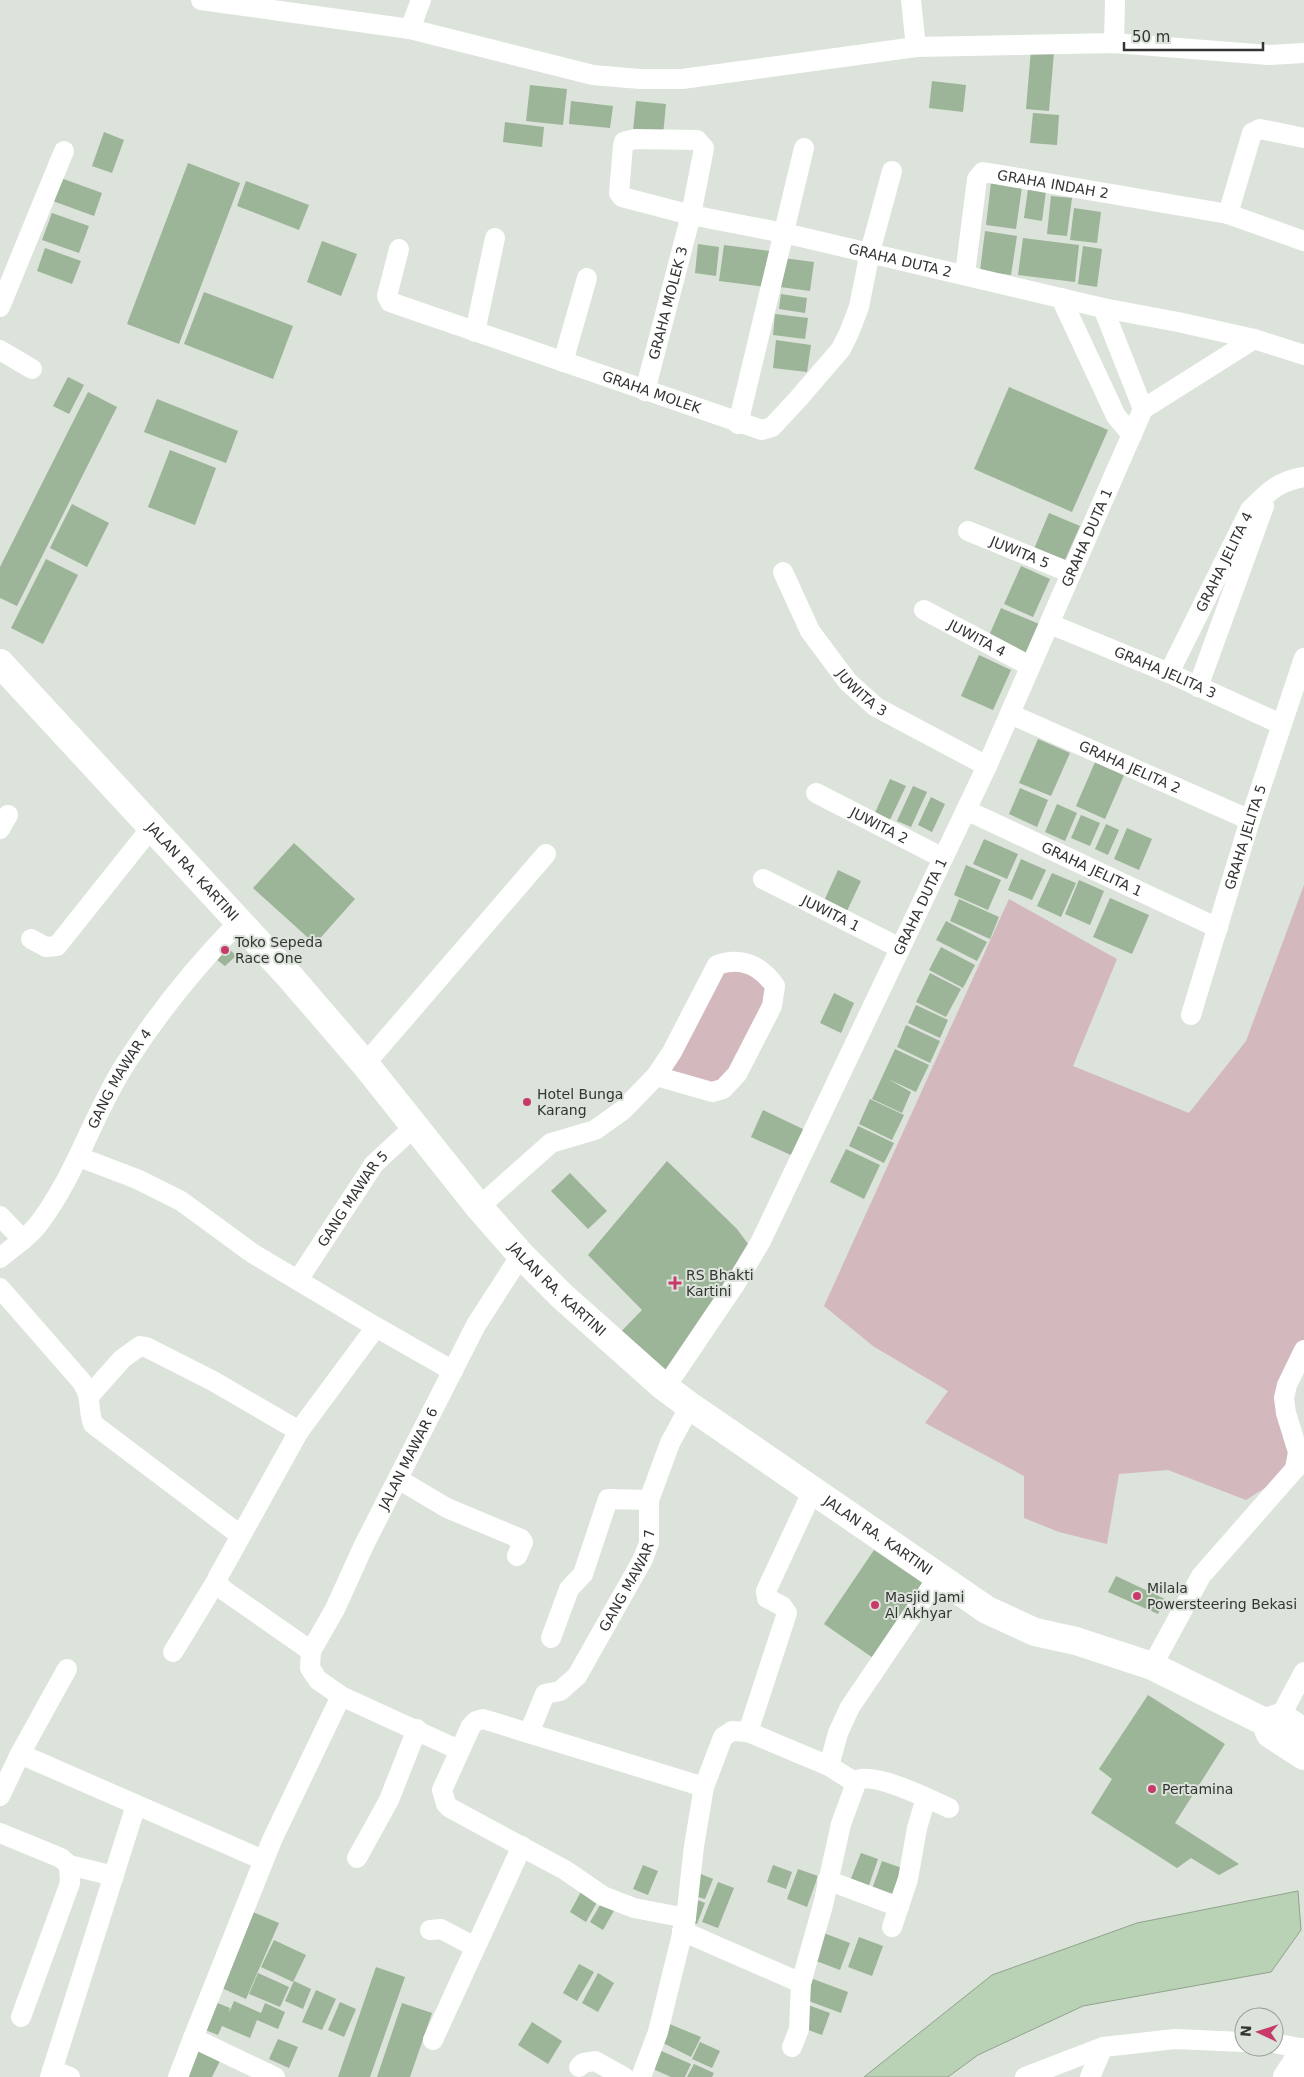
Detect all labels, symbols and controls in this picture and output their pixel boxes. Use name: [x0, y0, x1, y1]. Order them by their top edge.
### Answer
scale bar: [1124, 20, 1263, 52]
text: 50 m: [1132, 28, 1170, 46]
street label: GRAHA INDAH 2: [996, 167, 1110, 201]
street label: GRAHA DUTA 2: [847, 240, 954, 280]
street label: GRAHA MOLEK 3: [646, 245, 690, 361]
street label: GRAHA MOLEK: [600, 368, 704, 417]
street label: GRAHA DUTA 1: [1058, 486, 1115, 589]
street label: GRAHA JELITA 4: [1193, 509, 1256, 615]
street label: JUWITA 5: [987, 533, 1052, 571]
street label: JUWITA 4: [945, 616, 1009, 660]
street label: GRAHA JELITA 3: [1112, 643, 1219, 701]
street label: JUWITA 3: [833, 665, 890, 719]
street label: GRAHA JELITA 2: [1076, 737, 1183, 796]
street label: GRAHA JELITA 5: [1221, 782, 1269, 892]
street label: JUWITA 2: [847, 803, 911, 847]
street label: JALAN RA. KARTINI: [143, 818, 242, 924]
street label: GRAHA JELITA 1: [1039, 838, 1145, 899]
street label: GRAHA DUTA 1: [890, 855, 950, 958]
street label: JUWITA 1: [798, 891, 863, 934]
place label: Toko Sepeda Race One: [234, 934, 323, 966]
marker: Toko Sepeda Race One: [219, 944, 231, 956]
street label: GANG MAWAR 4: [84, 1026, 155, 1131]
place label: Hotel Bunga Karang: [537, 1086, 623, 1118]
marker: Hotel Bunga Karang: [521, 1096, 533, 1108]
street label: GANG MAWAR 5: [314, 1147, 391, 1250]
street label: JALAN RA. KARTINI: [505, 1238, 609, 1339]
place label: RS Bhakti Kartini: [686, 1267, 754, 1299]
marker: RS Bhakti Kartini: [668, 1276, 682, 1290]
street label: JALAN MAWAR 6: [375, 1404, 441, 1513]
street label: JALAN RA. KARTINI: [820, 1492, 935, 1578]
street label: GANG MAWAR 7: [596, 1529, 657, 1634]
place label: Milala Powersteering Bekasi: [1147, 1580, 1297, 1612]
place label: Masjid Jami Al Akhyar: [885, 1589, 964, 1621]
marker: Milala Powersteering Bekasi: [1131, 1590, 1143, 1602]
marker: Masjid Jami Al Akhyar: [869, 1599, 881, 1611]
place label: Pertamina: [1162, 1781, 1233, 1797]
marker: Pertamina: [1146, 1783, 1158, 1795]
north arrow: [1234, 2007, 1284, 2057]
text: N: [1238, 2025, 1254, 2037]

